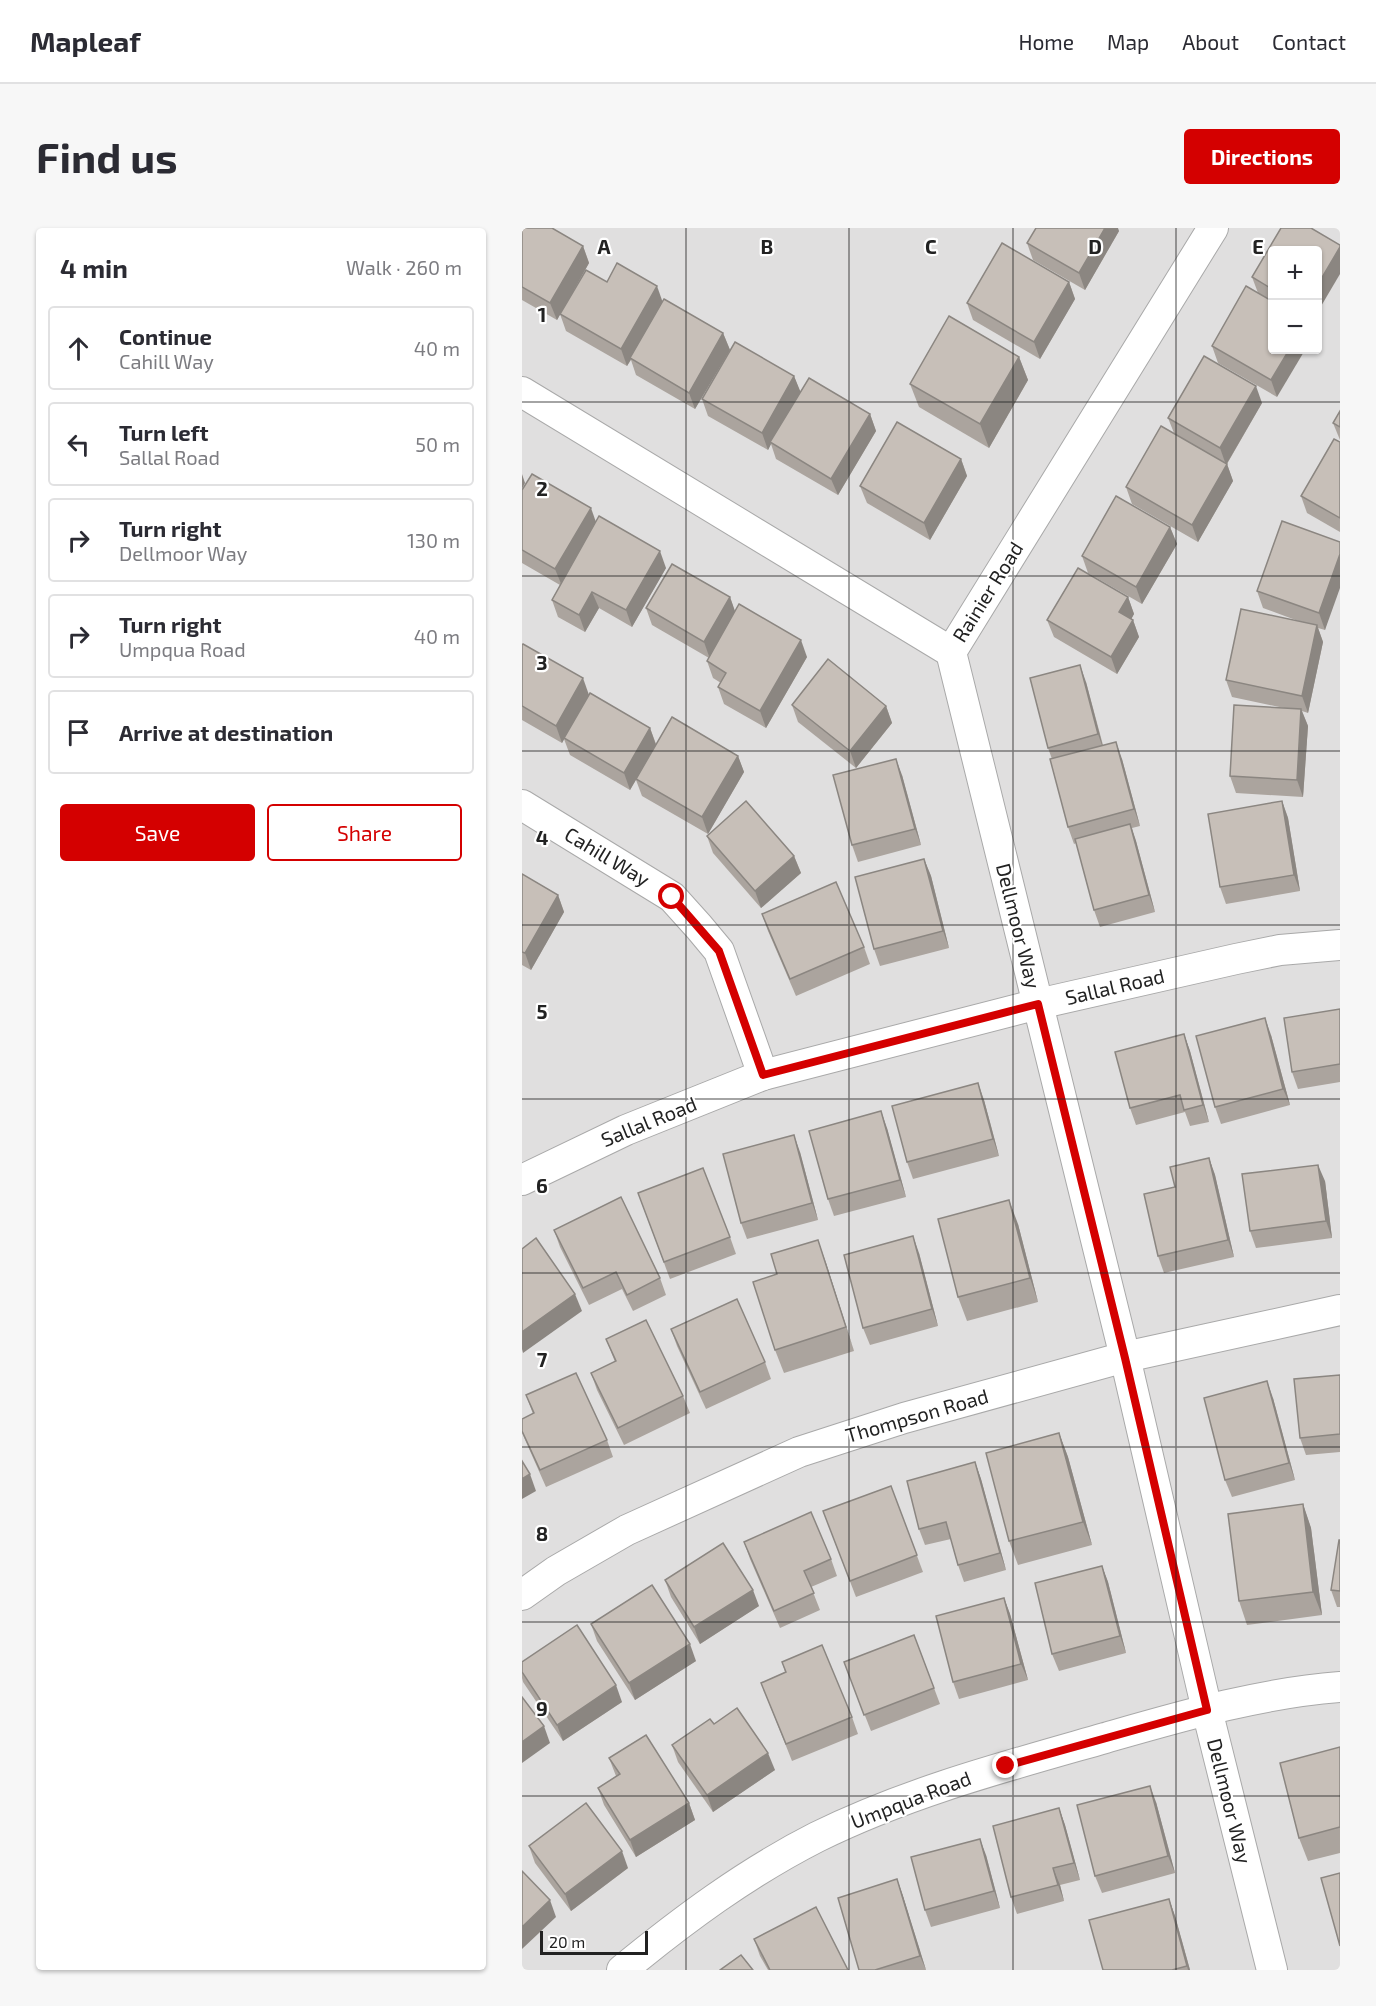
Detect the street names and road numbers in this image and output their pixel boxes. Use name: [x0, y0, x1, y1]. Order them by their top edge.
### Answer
street label: Rainier Road: [947, 537, 1027, 646]
street label: Cahill Way: [561, 821, 655, 891]
street label: Dellmoor Way: [992, 861, 1046, 991]
street label: Sallal Road: [1063, 963, 1167, 1009]
street label: Sallal Road: [597, 1091, 700, 1151]
street label: Thompson Road: [843, 1383, 991, 1447]
street label: Dellmoor Way: [1203, 1736, 1257, 1866]
street label: Umpqua Road: [847, 1765, 974, 1833]

